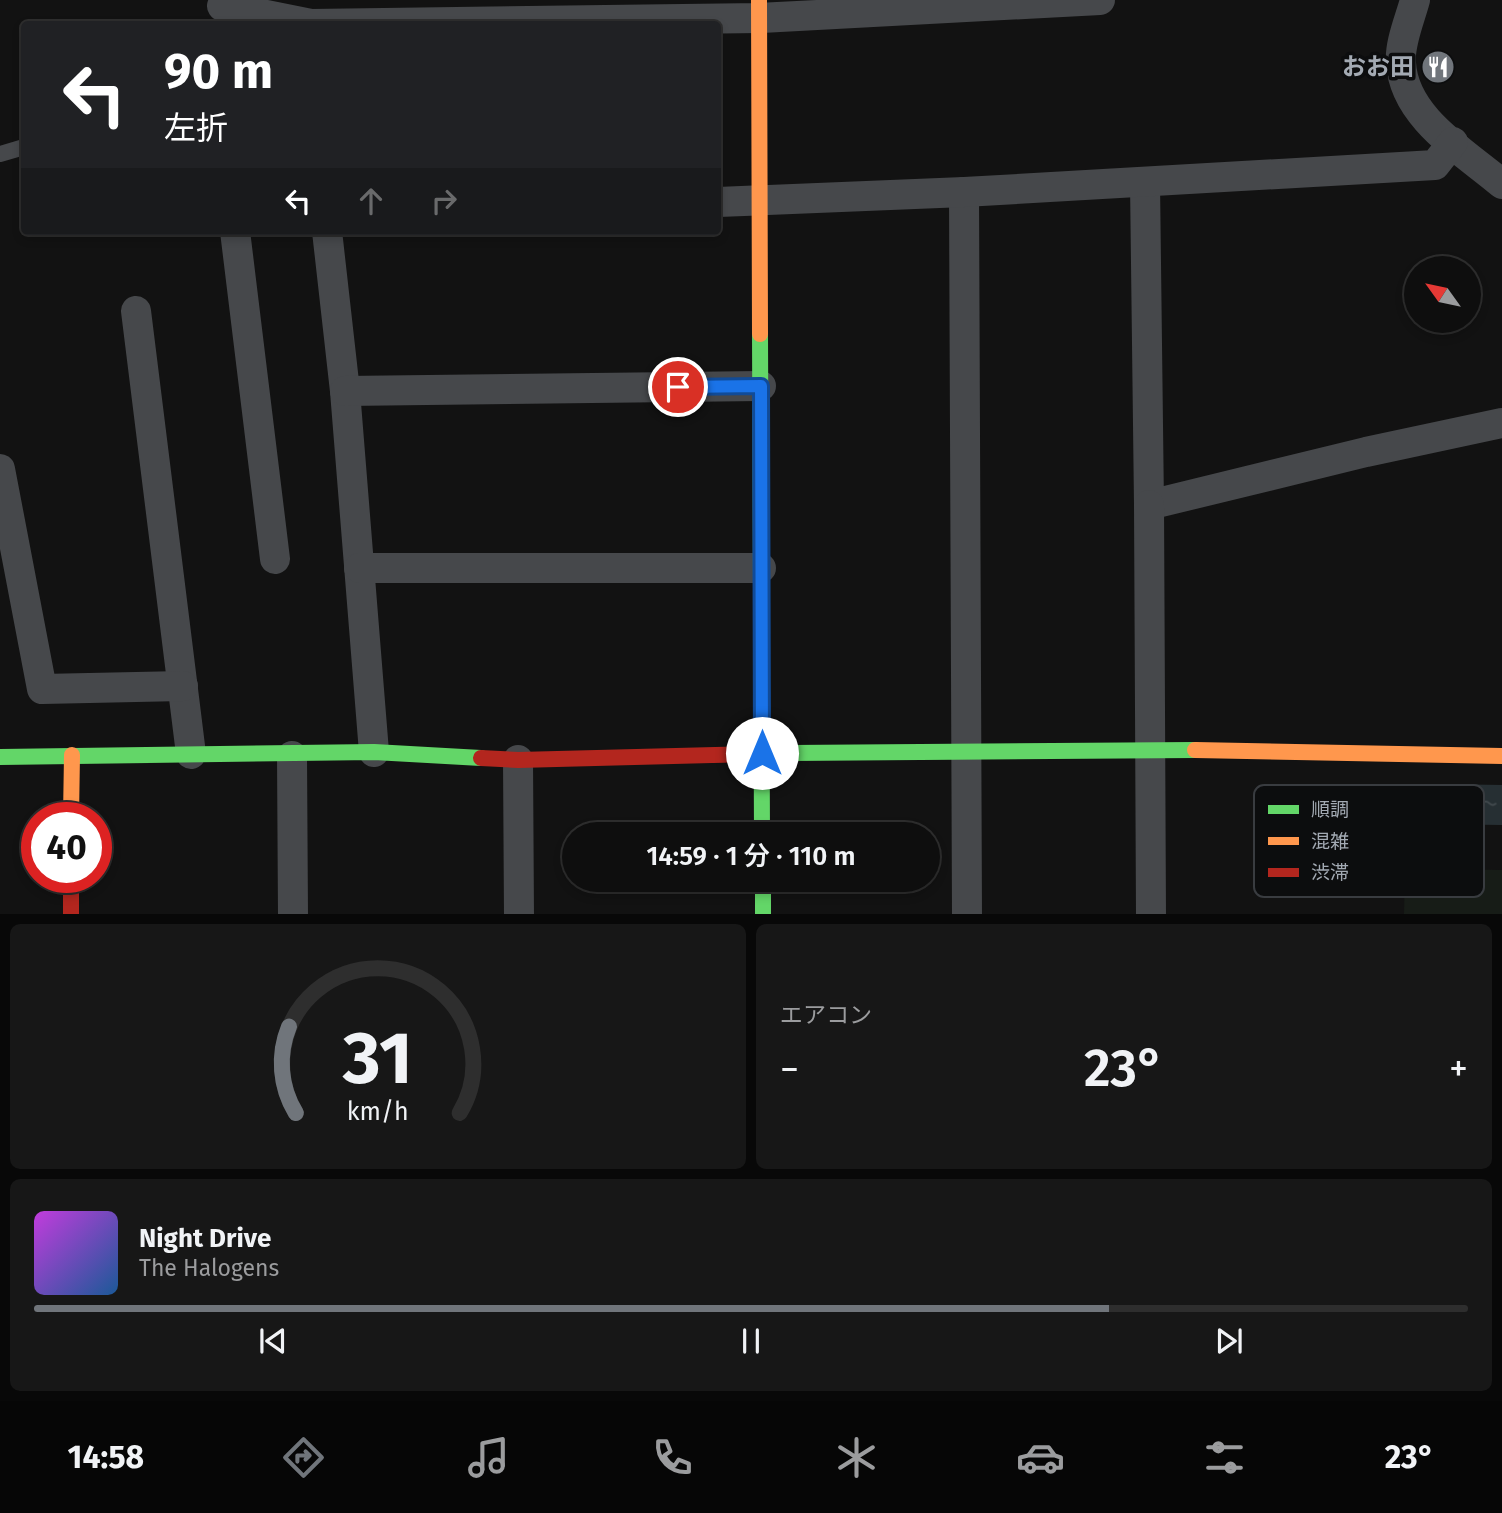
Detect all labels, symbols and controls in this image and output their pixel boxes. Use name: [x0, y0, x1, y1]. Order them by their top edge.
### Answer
text: 90 m: [164, 42, 273, 101]
restaurant icon: おお田: [1419, 48, 1457, 86]
icon: left: [49, 49, 140, 140]
place label: おお田: [1342, 53, 1414, 81]
text: 左折: [164, 109, 228, 147]
icon: left: [279, 182, 317, 220]
icon: ahead: [352, 182, 390, 220]
icon: right: [425, 182, 463, 220]
north arrow: [1404, 256, 1480, 332]
map controls: [1404, 256, 1481, 333]
pin: [648, 357, 708, 417]
icon: arrive: [659, 368, 697, 406]
position arrow: [725, 716, 799, 790]
legend: [1254, 785, 1484, 897]
text: 順調: [1311, 798, 1349, 821]
speed limit sign: 40: [21, 802, 112, 893]
text: 混雑: [1311, 830, 1349, 853]
text: 14:59 · 1 分 · 110 m: [646, 841, 856, 872]
text: 渋滞: [1311, 861, 1349, 884]
text: エアコン: [780, 1001, 872, 1029]
text: 31: [342, 1015, 413, 1102]
text: 23°: [1084, 1037, 1164, 1100]
text: −: [780, 1046, 799, 1092]
text: +: [1449, 1046, 1468, 1092]
text: km/h: [347, 1096, 409, 1126]
text: Night Drive: [139, 1223, 271, 1254]
text: The Halogens: [139, 1254, 279, 1282]
icon: previous: [254, 1322, 292, 1360]
icon: pause: [732, 1322, 770, 1360]
icon: next: [1210, 1322, 1248, 1360]
icon: directions: [279, 1433, 328, 1482]
icon: music: [464, 1433, 513, 1482]
icon: phone: [648, 1433, 697, 1482]
icon: climate: [832, 1433, 881, 1482]
icon: car: [1016, 1433, 1065, 1482]
icon: filters: [1200, 1433, 1249, 1482]
text: 14:58: [68, 1438, 144, 1476]
text: 23°: [1385, 1438, 1434, 1476]

